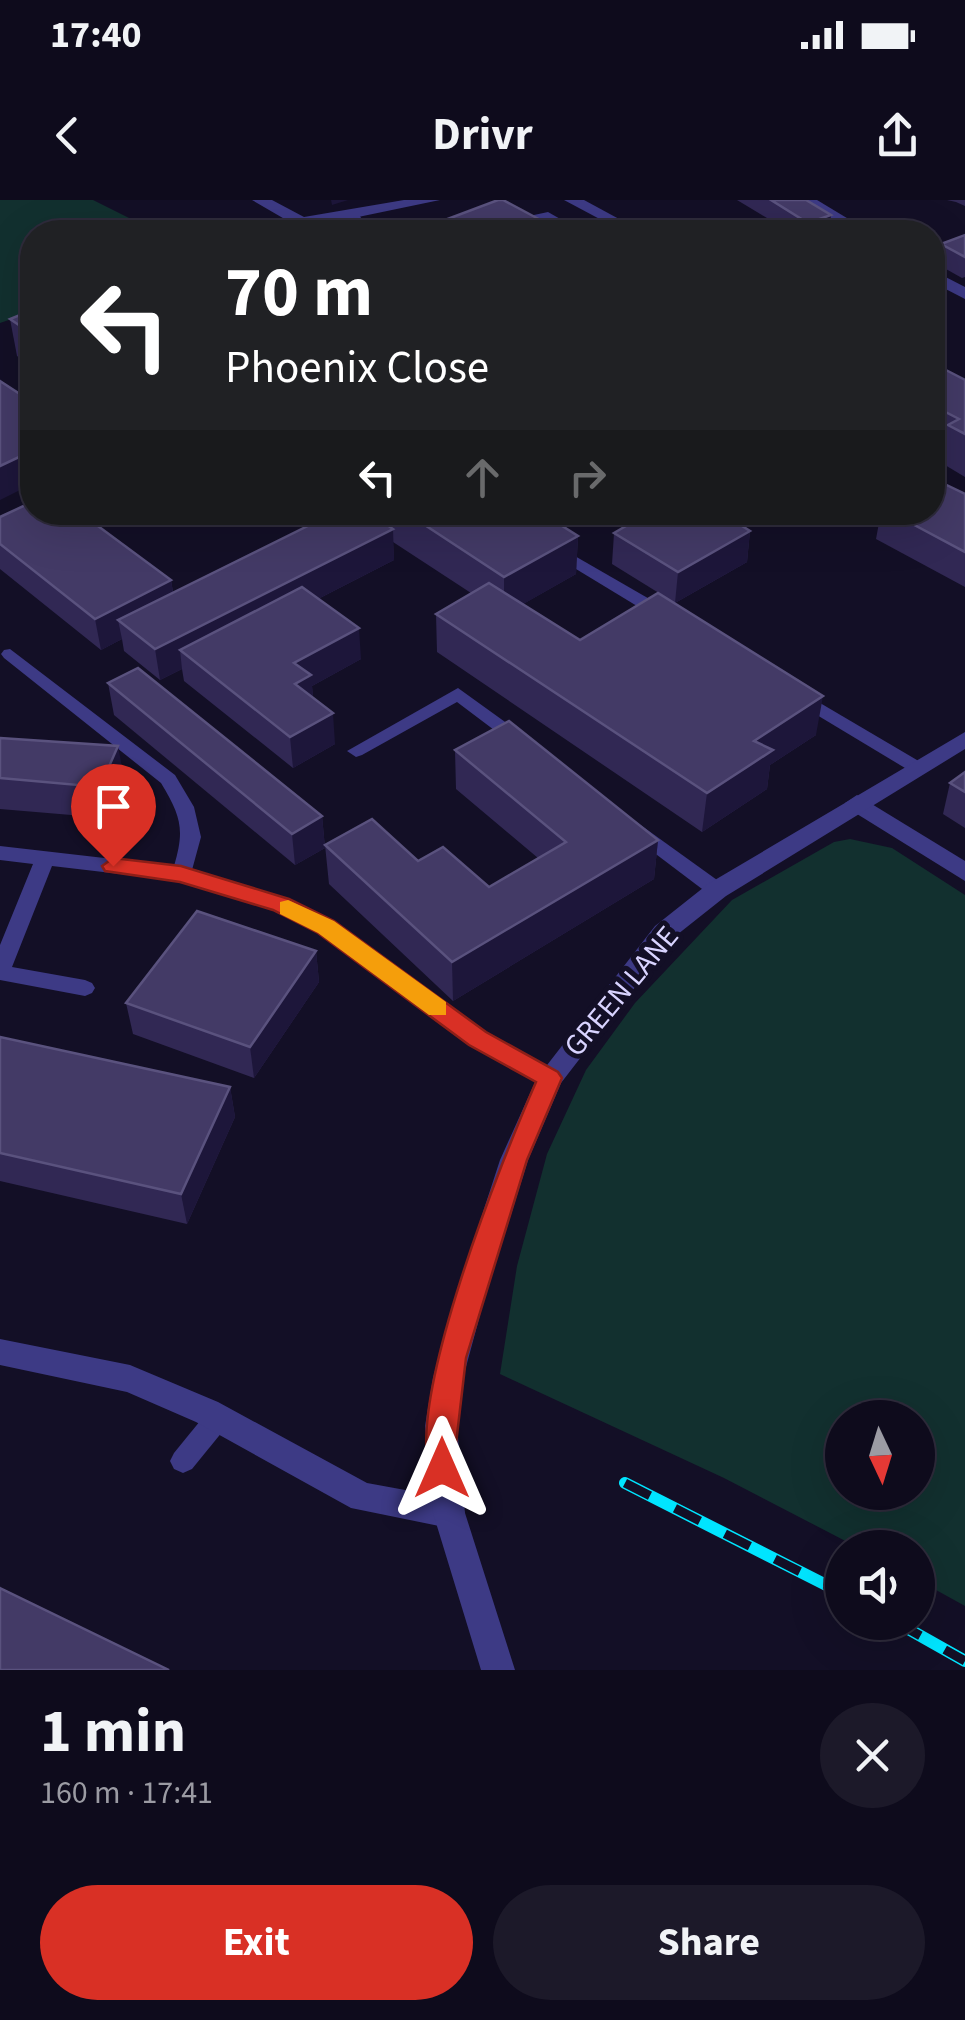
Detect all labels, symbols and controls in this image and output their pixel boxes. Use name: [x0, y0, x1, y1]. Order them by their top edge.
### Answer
text: 17:40: [50, 8, 142, 62]
text: Drivr: [432, 103, 533, 167]
icon: back: [40, 108, 95, 163]
icon: share: [870, 108, 925, 163]
text: 70 m: [225, 243, 373, 343]
icon: left: [60, 260, 190, 390]
text: Phoenix Close: [225, 336, 489, 400]
icon: left: [350, 450, 405, 505]
icon: ahead: [455, 450, 510, 505]
icon: right: [560, 450, 615, 505]
pin: [71, 764, 156, 867]
icon: arrive: [86, 779, 141, 834]
street label: GREEN LANE: [554, 917, 689, 1066]
north arrow: [825, 1400, 935, 1510]
map controls: [825, 1400, 935, 1640]
position arrow: [390, 1416, 494, 1520]
button: sound: [825, 1530, 935, 1640]
text: 1 min: [40, 1690, 186, 1775]
button: close: [820, 1703, 925, 1808]
text: 160 m · 17:41: [40, 1770, 213, 1816]
button: Exit: [40, 1885, 473, 2000]
button: Share: [493, 1885, 925, 2000]

